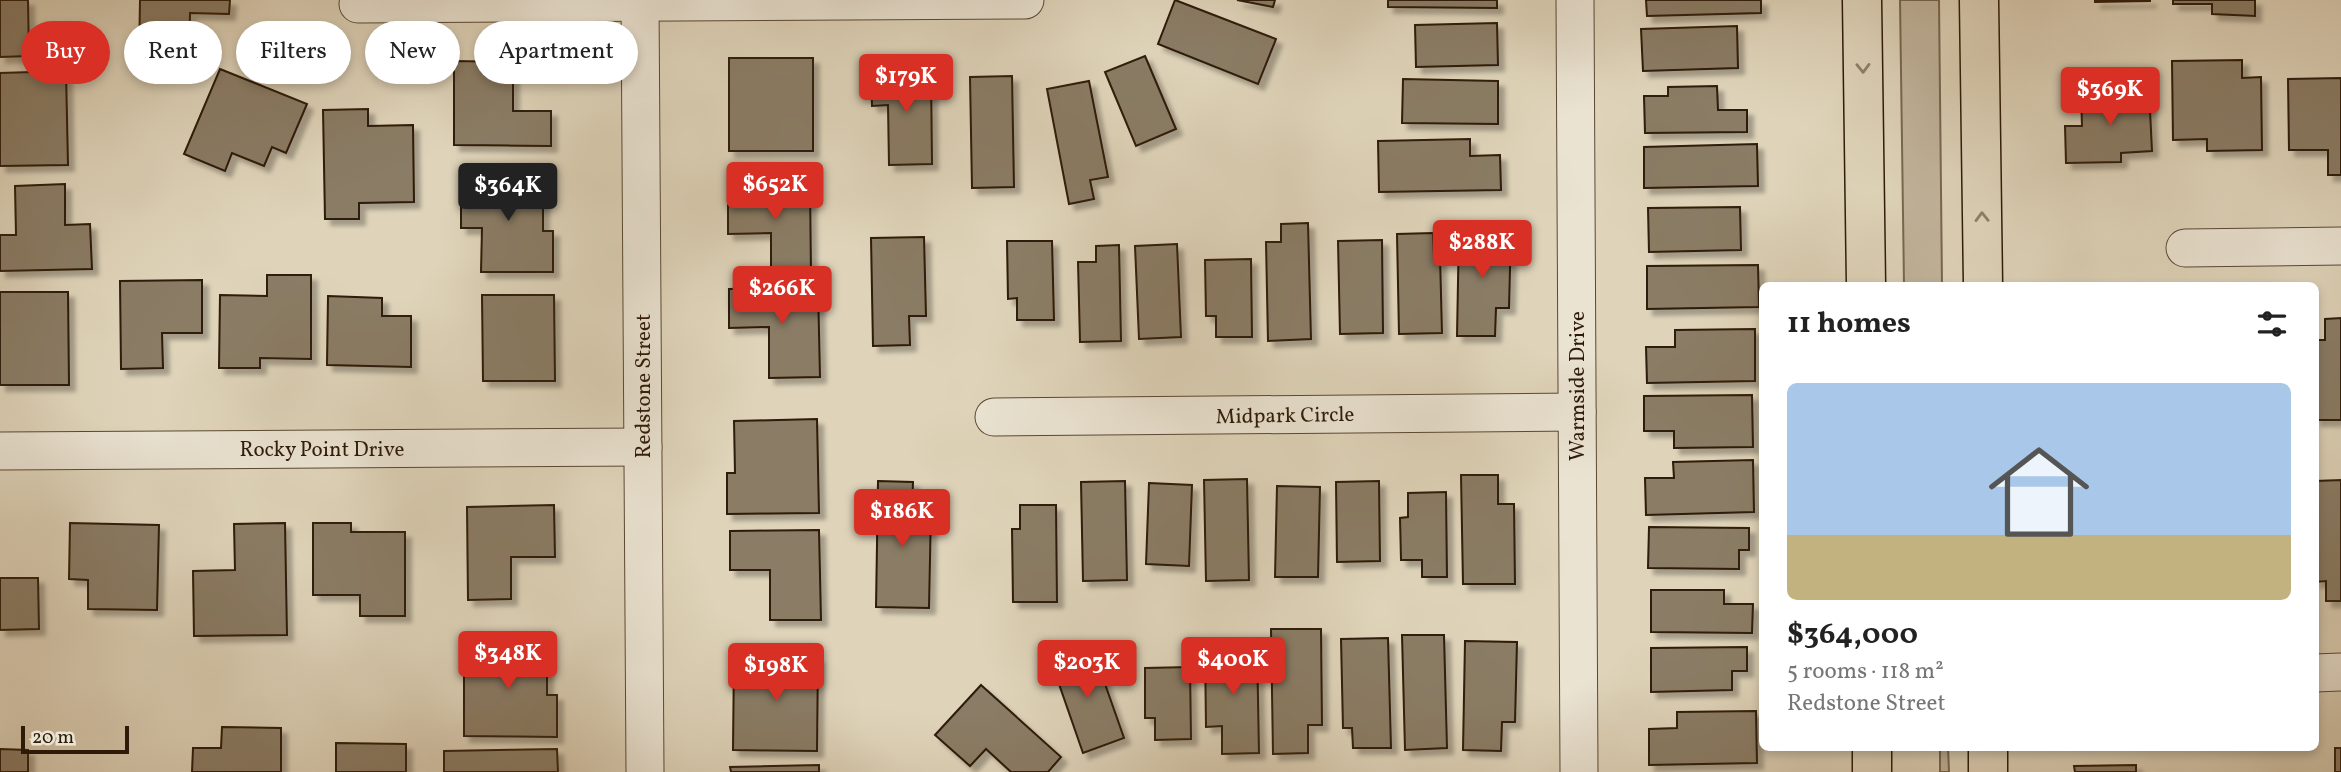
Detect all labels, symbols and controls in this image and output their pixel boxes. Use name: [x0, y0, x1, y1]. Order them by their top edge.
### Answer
chip: Buy: [21, 21, 110, 84]
chip: Rent: [124, 21, 222, 84]
chip: Filters: [236, 21, 351, 84]
chip: New: [365, 21, 460, 84]
chip: Apartment: [474, 21, 638, 84]
pin: $179K: [857, 54, 955, 114]
text: $179K: [875, 61, 937, 93]
one-way arrow: [1855, 63, 1871, 74]
pin: $369K: [2061, 68, 2159, 127]
text: $369K: [2077, 74, 2143, 106]
pin: $652K: [726, 162, 824, 222]
pin: $364K: [459, 164, 557, 223]
text: $652K: [742, 169, 808, 201]
text: $364K: [474, 170, 542, 202]
one-way arrow: [1974, 211, 1990, 222]
pin: $288K: [1433, 220, 1531, 280]
text: $288K: [1449, 227, 1515, 259]
pin: $266K: [733, 266, 831, 326]
text: $266K: [749, 273, 815, 305]
text: 11 homes: [1787, 303, 1911, 345]
icon: filters: [2253, 305, 2291, 343]
street label: Warmside Drive: [1564, 311, 1593, 461]
street label: Redstone Street: [630, 314, 659, 458]
street label: Midpark Circle: [1215, 401, 1355, 432]
icon: home: [1976, 429, 2102, 555]
street label: Rocky Point Drive: [239, 436, 405, 465]
pin: $186K: [853, 490, 951, 549]
text: $186K: [870, 496, 934, 528]
text: $364,000: [1787, 614, 1918, 656]
pin: $348K: [459, 632, 557, 691]
text: $348K: [474, 638, 542, 670]
pin: $400K: [1184, 638, 1282, 697]
pin: $203K: [1038, 640, 1136, 700]
pin: $198K: [727, 644, 825, 703]
text: $400K: [1197, 644, 1269, 676]
text: $203K: [1054, 647, 1120, 679]
text: $198K: [744, 650, 808, 682]
text: 5 rooms · 118 m²: [1787, 656, 1944, 688]
text: Redstone Street: [1787, 688, 1946, 720]
scale bar: [21, 723, 130, 755]
text: 20 m: [32, 725, 74, 751]

